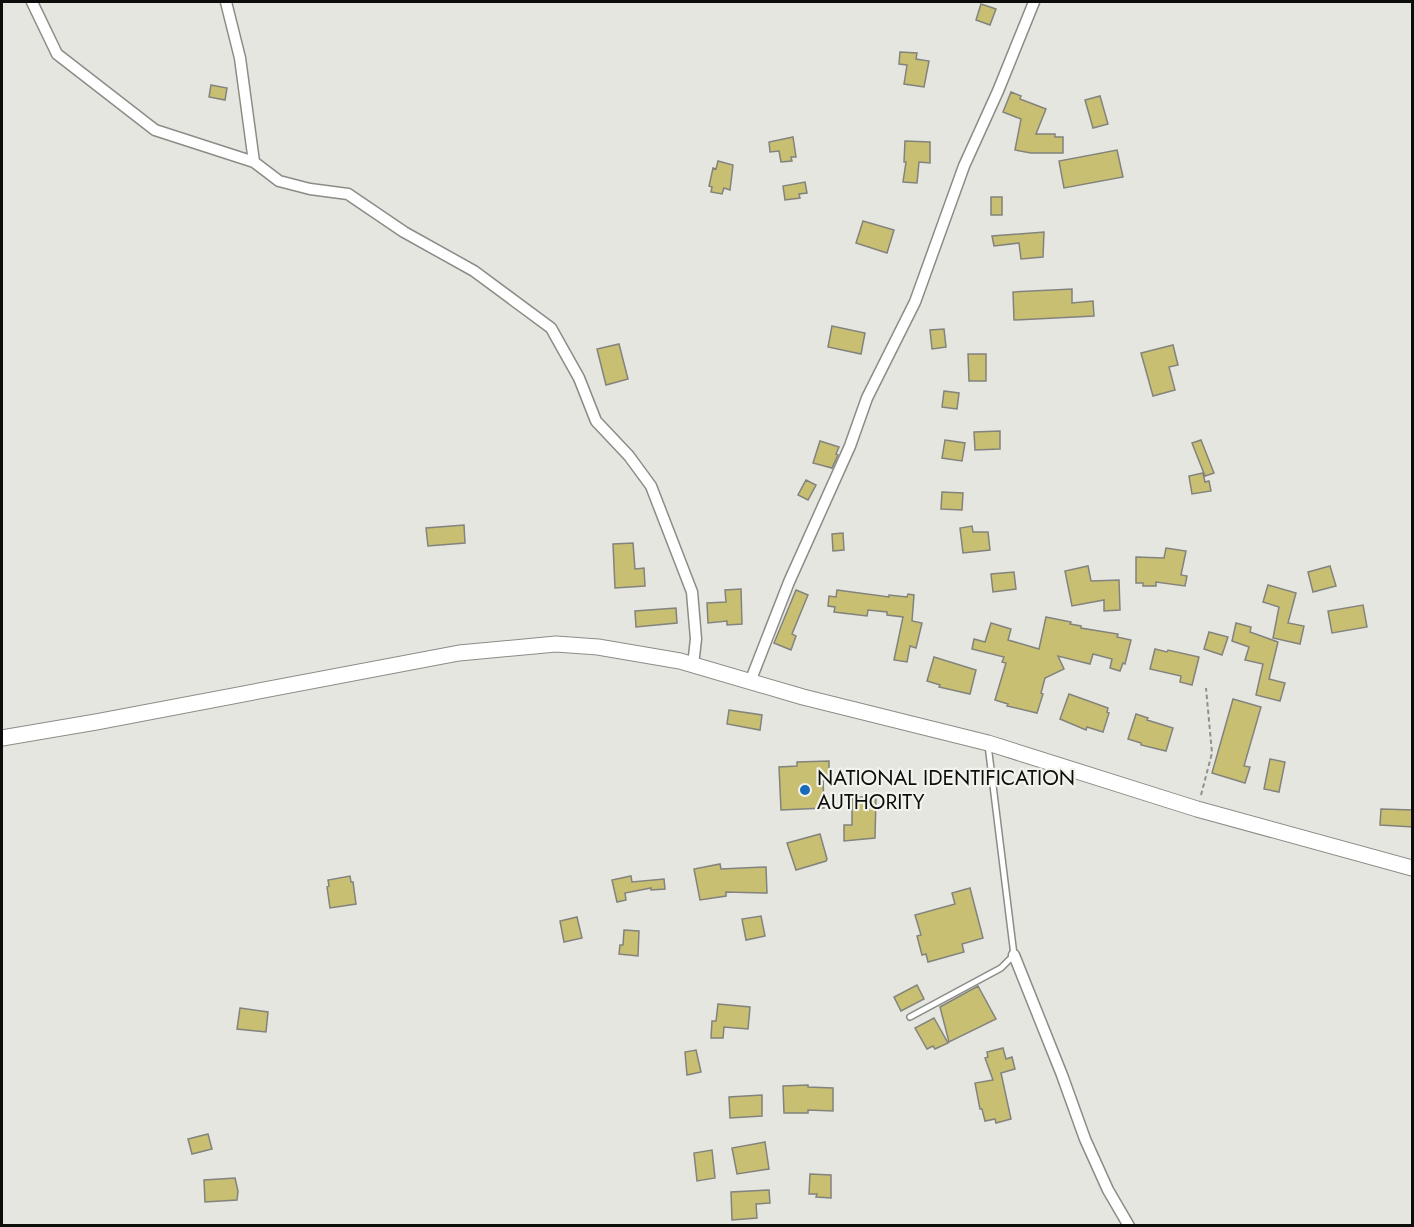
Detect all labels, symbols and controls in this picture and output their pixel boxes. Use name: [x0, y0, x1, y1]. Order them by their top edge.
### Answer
place label: NATIONAL IDENTIFICATION AUTHORITY: [817, 763, 1075, 817]
marker: NATIONAL IDENTIFICATION AUTHORITY: [798, 783, 812, 797]

